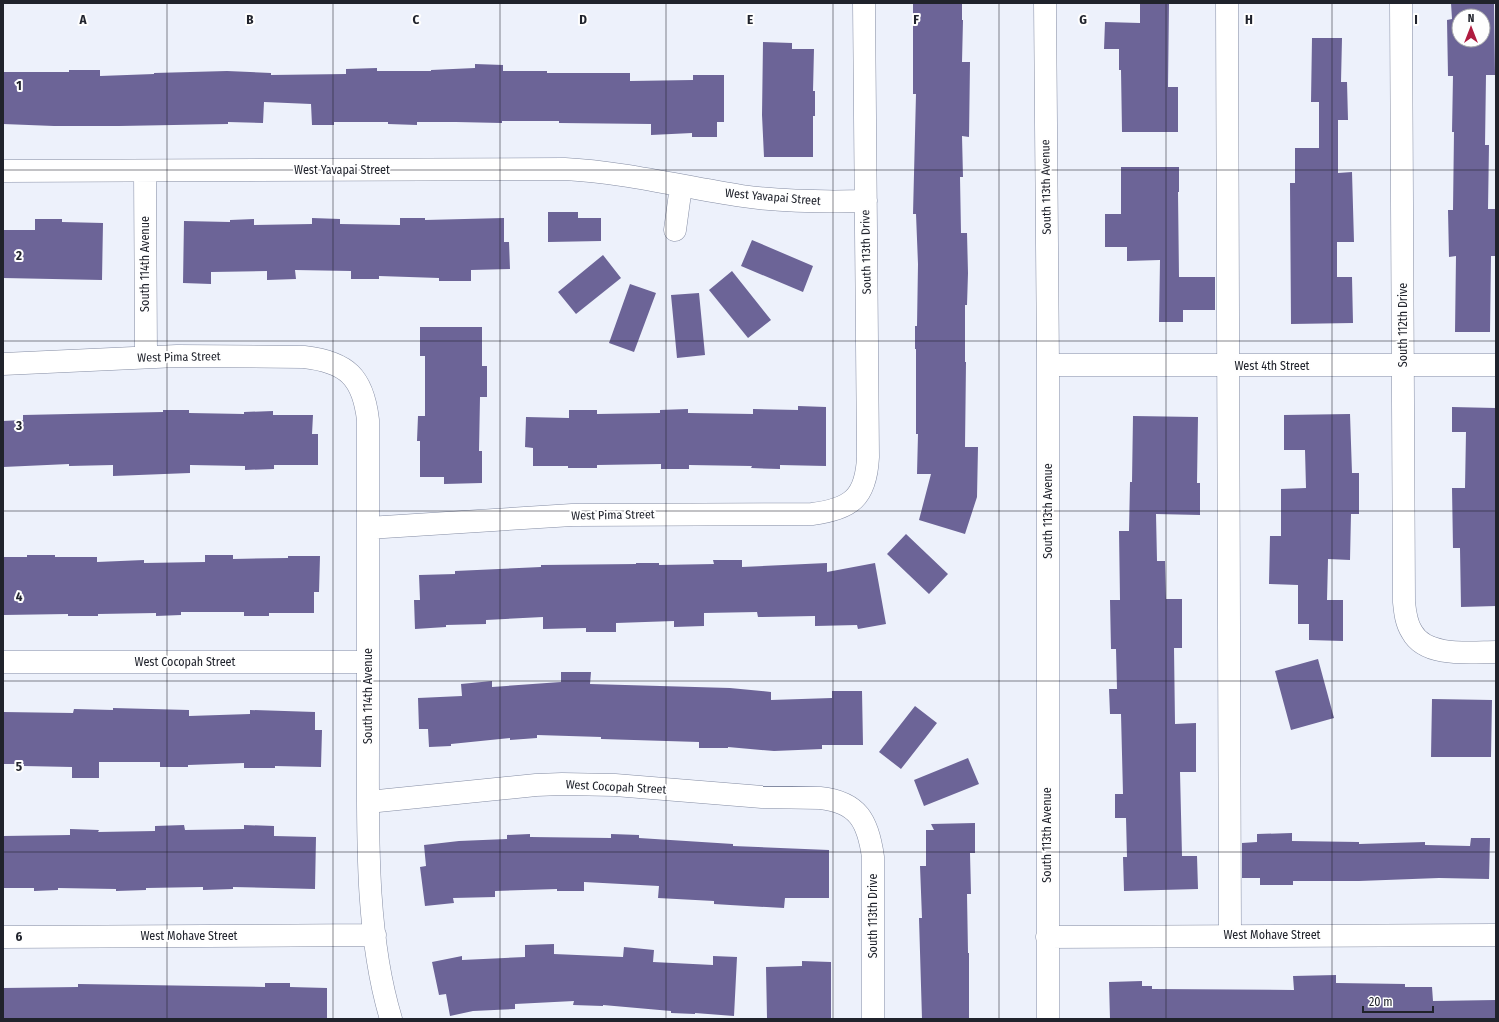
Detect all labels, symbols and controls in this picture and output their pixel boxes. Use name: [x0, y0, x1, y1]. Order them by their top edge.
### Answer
north arrow: [1451, 8, 1491, 48]
text: A: [78, 12, 87, 27]
text: B: [246, 12, 254, 27]
text: C: [413, 12, 420, 27]
text: D: [579, 12, 587, 27]
text: E: [747, 12, 753, 27]
text: F: [913, 12, 919, 27]
text: G: [1079, 12, 1087, 27]
text: H: [1245, 12, 1253, 27]
text: I: [1414, 12, 1418, 27]
text: N: [1468, 12, 1474, 25]
text: 1: [16, 78, 22, 93]
street label: South 113th Avenue: [1038, 139, 1054, 235]
street label: West Yavapai Street: [294, 163, 390, 177]
street label: West Yavapai Street: [725, 186, 821, 208]
street label: South 113th Drive: [858, 209, 874, 294]
street label: South 114th Avenue: [138, 216, 152, 312]
text: 2: [15, 248, 22, 263]
street label: South 112th Drive: [1396, 283, 1410, 367]
street label: West Pima Street: [137, 349, 221, 365]
street label: West 4th Street: [1234, 359, 1310, 373]
text: 3: [15, 418, 22, 433]
street label: South 113th Avenue: [1041, 463, 1055, 559]
street label: West Pima Street: [571, 507, 655, 523]
text: 4: [16, 589, 23, 604]
street label: South 114th Avenue: [361, 648, 375, 744]
street label: West Cocopah Street: [135, 655, 235, 669]
text: 5: [16, 759, 22, 774]
street label: West Cocopah Street: [565, 777, 667, 797]
street label: South 113th Avenue: [1040, 787, 1054, 883]
street label: South 113th Drive: [866, 874, 880, 958]
street label: West Mohave Street: [1223, 928, 1321, 942]
text: 6: [16, 929, 23, 944]
street label: West Mohave Street: [140, 929, 238, 943]
scale bar: [1363, 988, 1433, 1014]
text: 20 m: [1369, 995, 1393, 1009]

